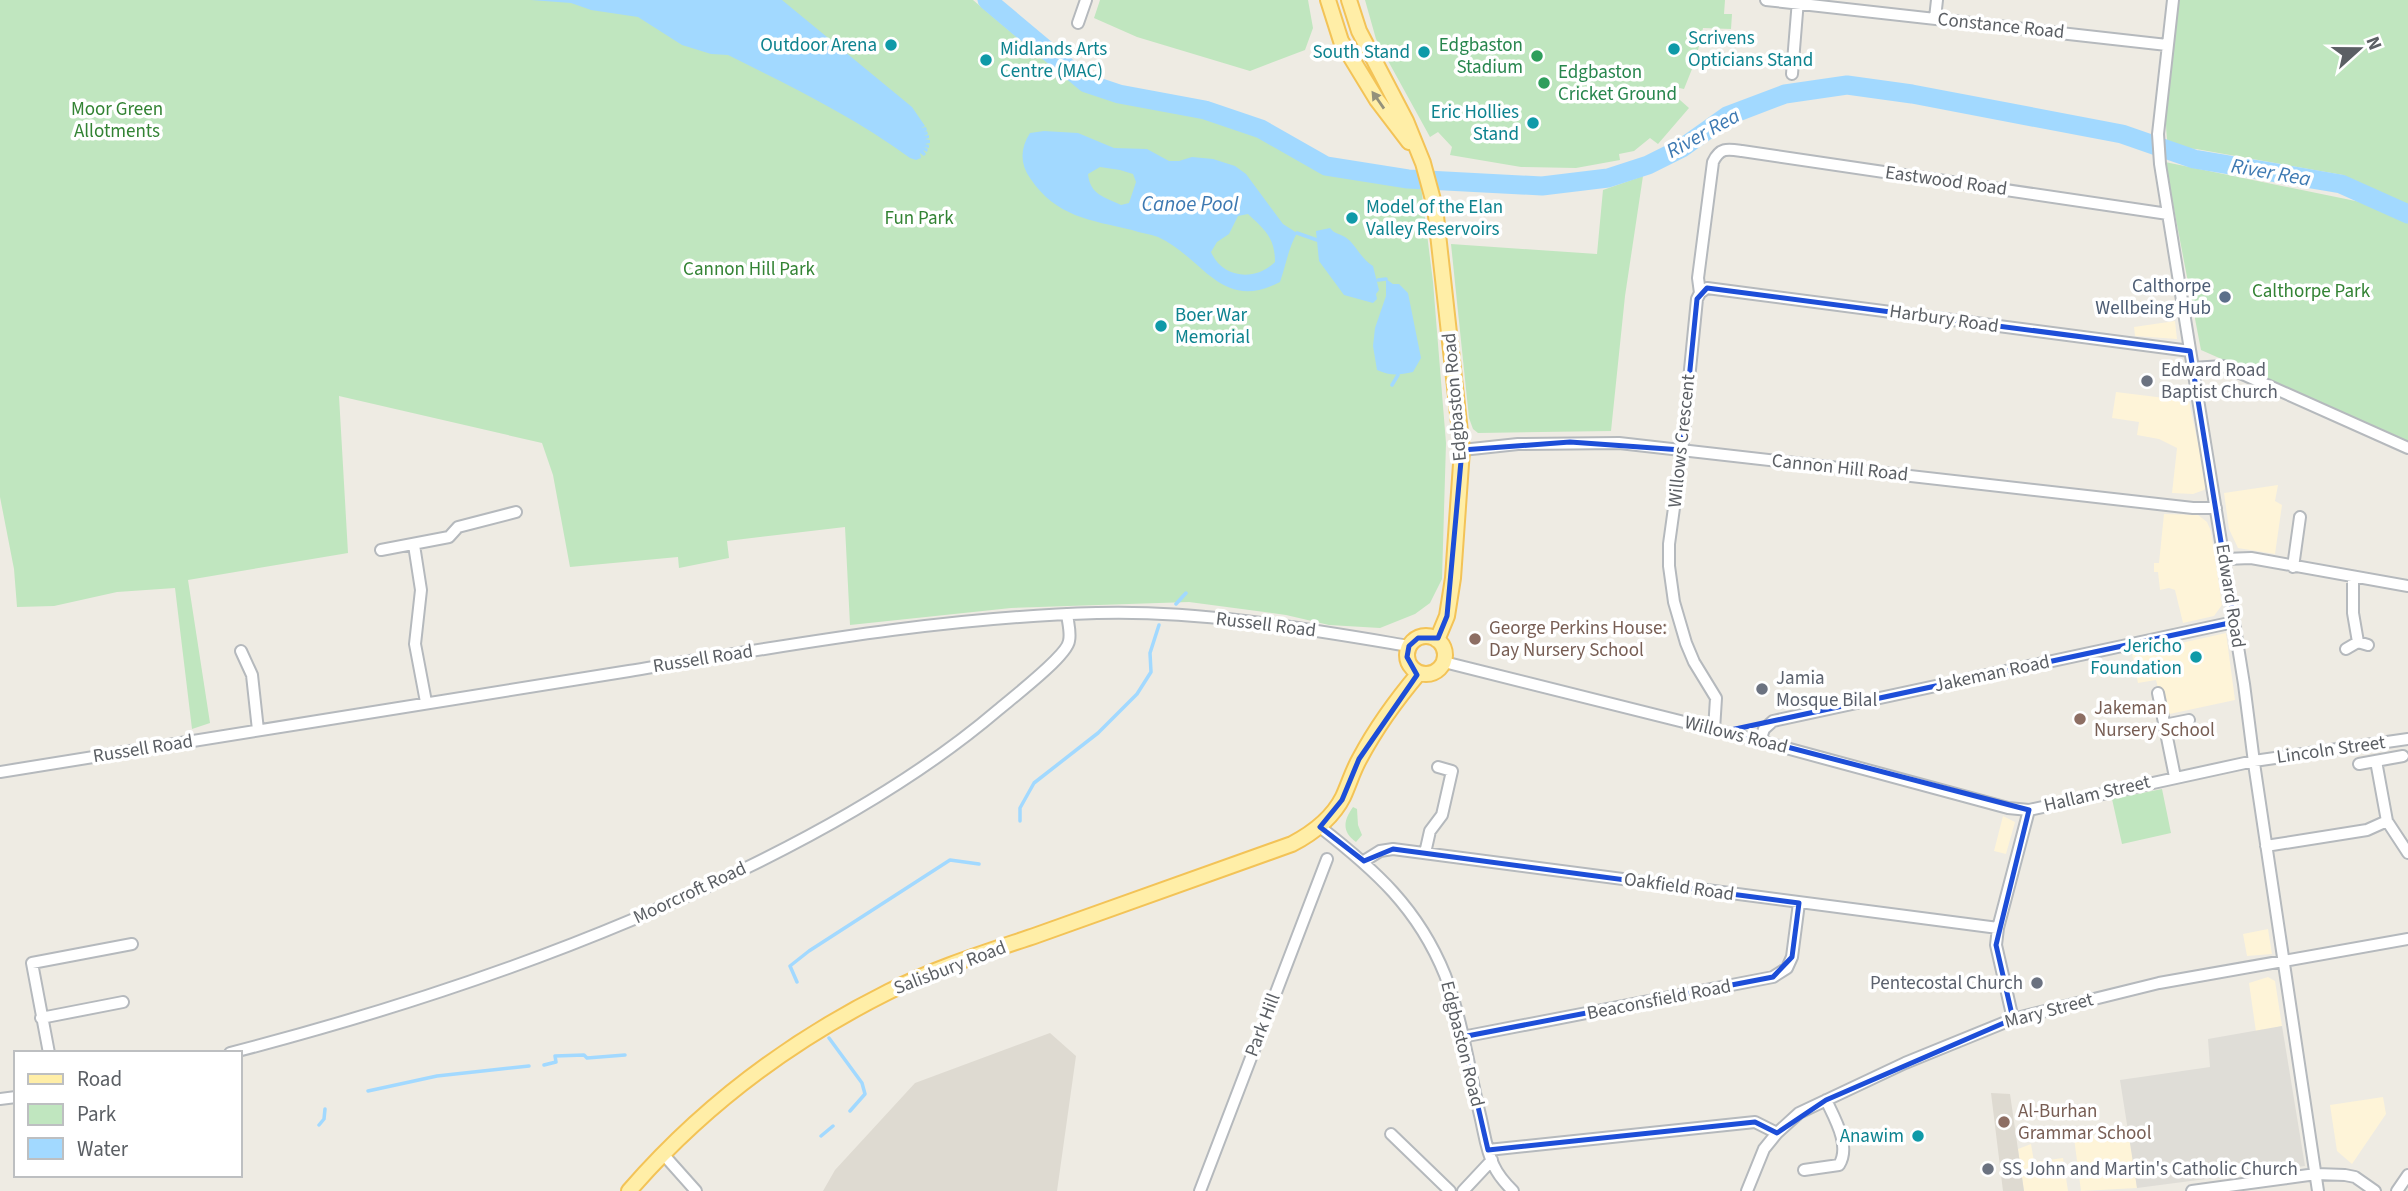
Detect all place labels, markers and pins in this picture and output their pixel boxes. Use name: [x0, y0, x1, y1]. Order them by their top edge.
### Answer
place label: Scrivens Opticians Stand: [1688, 25, 1813, 74]
place label: Outdoor Arena: [760, 32, 877, 59]
place label: Edgbaston Stadium: [1439, 32, 1523, 81]
place label: Midlands Arts Centre (MAC): [1000, 36, 1107, 85]
marker: Outdoor Arena: [883, 37, 899, 53]
place label: South Stand: [1312, 39, 1410, 66]
marker: Scrivens Opticians Stand: [1666, 41, 1682, 57]
marker: South Stand: [1416, 44, 1432, 60]
marker: Edgbaston Stadium: [1529, 48, 1545, 64]
marker: Midlands Arts Centre (MAC): [978, 52, 994, 68]
place label: Edgbaston Cricket Ground: [1558, 59, 1677, 108]
marker: Edgbaston Cricket Ground: [1536, 75, 1552, 91]
place label: Eric Hollies Stand: [1431, 99, 1519, 148]
marker: Eric Hollies Stand: [1525, 115, 1541, 131]
place label: Model of the Elan Valley Reservoirs: [1366, 194, 1503, 243]
marker: Model of the Elan Valley Reservoirs: [1344, 210, 1360, 226]
place label: Calthorpe Wellbeing Hub: [2095, 273, 2211, 322]
marker: Calthorpe Wellbeing Hub: [2217, 289, 2233, 305]
place label: Boer War Memorial: [1175, 302, 1250, 351]
marker: Boer War Memorial: [1153, 318, 1169, 334]
place label: Edward Road Baptist Church: [2161, 357, 2278, 406]
marker: Edward Road Baptist Church: [2139, 373, 2155, 389]
place label: George Perkins House: Day Nursery School: [1489, 615, 1667, 664]
marker: George Perkins House: Day Nursery School: [1467, 631, 1483, 647]
place label: Jericho Foundation: [2090, 633, 2182, 682]
marker: Jericho Foundation: [2188, 649, 2204, 665]
place label: Jamia Mosque Bilal: [1776, 665, 1877, 714]
marker: Jamia Mosque Bilal: [1754, 681, 1770, 697]
place label: Jakeman Nursery School: [2094, 695, 2215, 744]
marker: Jakeman Nursery School: [2072, 711, 2088, 727]
place label: Pentecostal Church: [1870, 970, 2023, 997]
marker: Pentecostal Church: [2029, 975, 2045, 991]
place label: Al-Burhan Grammar School: [2018, 1098, 2152, 1147]
marker: Al-Burhan Grammar School: [1996, 1114, 2012, 1130]
place label: Anawim: [1840, 1123, 1904, 1150]
marker: Anawim: [1910, 1128, 1926, 1144]
place label: SS John and Martin's Catholic Church: [2002, 1156, 2298, 1183]
marker: SS John and Martin's Catholic Church: [1980, 1161, 1996, 1177]

